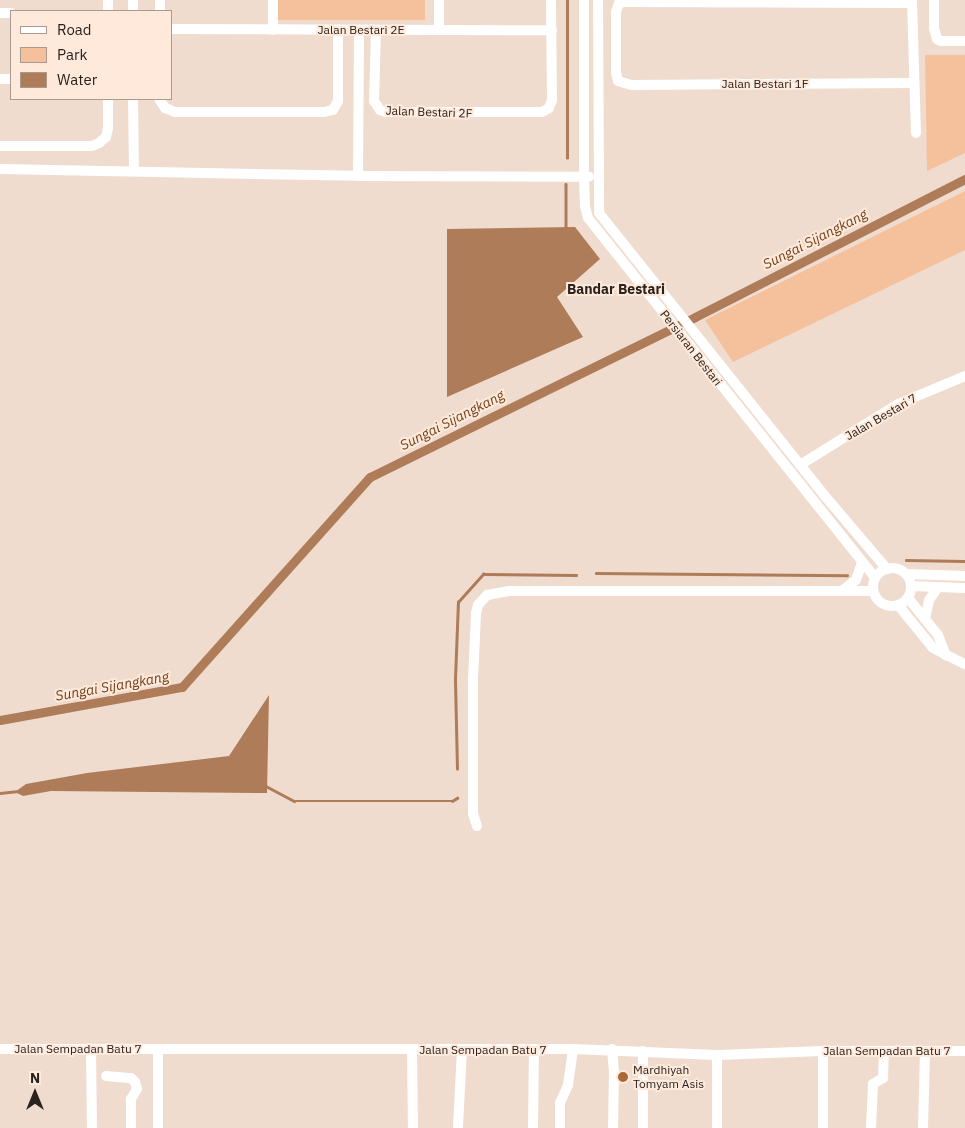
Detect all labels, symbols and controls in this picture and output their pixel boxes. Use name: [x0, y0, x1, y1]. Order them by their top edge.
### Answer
legend: [10, 10, 172, 100]
text: Road: [57, 20, 92, 39]
street label: Jalan Bestari 2E: [317, 23, 405, 37]
text: Park: [57, 45, 87, 64]
text: Water: [57, 70, 97, 89]
street label: Jalan Bestari 1F: [722, 77, 808, 91]
street label: Jalan Bestari 2F: [385, 103, 473, 121]
water label: Sungai Sijangkang: [760, 205, 870, 273]
district label: Bandar Bestari: [567, 281, 665, 297]
street label: Persiaran Bestari: [657, 307, 725, 389]
water label: Sungai Sijangkang: [397, 386, 507, 454]
street label: Jalan Bestari 7: [843, 391, 919, 443]
water label: Sungai Sijangkang: [54, 668, 170, 704]
street label: Jalan Sempadan Batu 7: [14, 1042, 142, 1056]
street label: Jalan Sempadan Batu 7: [419, 1043, 547, 1057]
street label: Jalan Sempadan Batu 7: [823, 1044, 951, 1058]
place label: Mardhiyah Tomyam Asis: [633, 1063, 704, 1091]
north arrow: [10, 1068, 60, 1118]
text: N: [30, 1069, 40, 1087]
marker: Mardhiyah Tomyam Asis: [617, 1071, 629, 1083]

